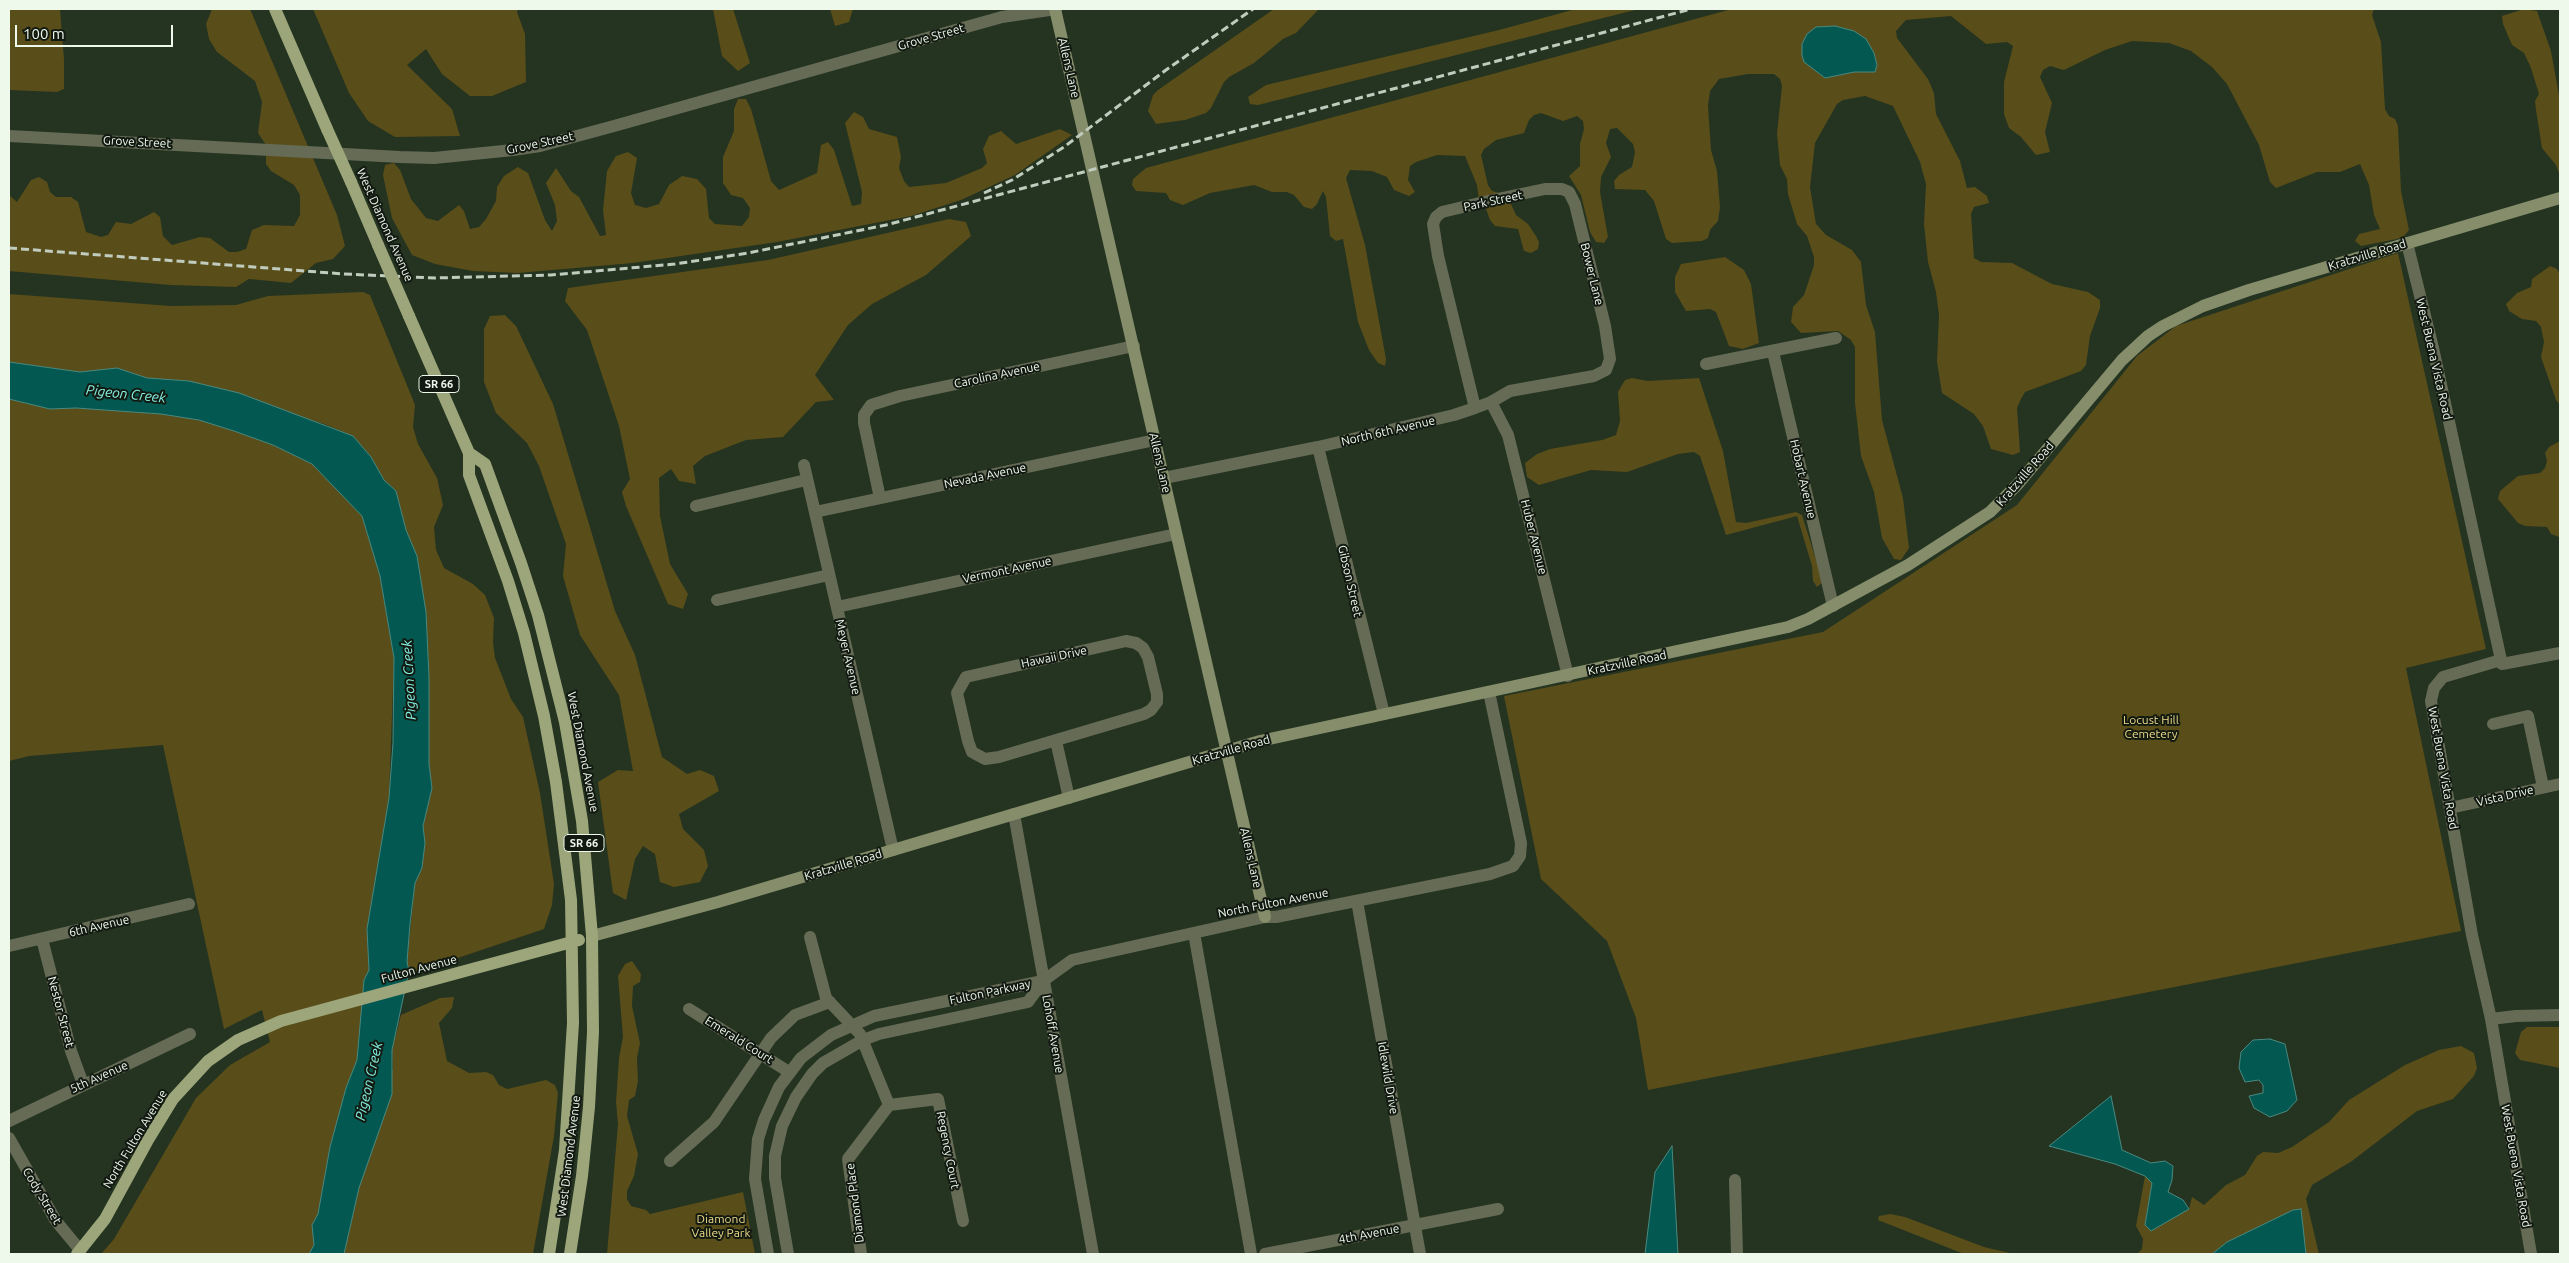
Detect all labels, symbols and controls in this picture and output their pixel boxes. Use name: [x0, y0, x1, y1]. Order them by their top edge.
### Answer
scale bar: [18, 15, 175, 47]
street label: Grove Street: [896, 21, 966, 53]
text: 100 m: [23, 25, 65, 42]
street label: Allens Lane: [1055, 37, 1083, 99]
street label: Grove Street: [505, 129, 575, 157]
street label: Grove Street: [103, 133, 171, 151]
street label: West Diamond Avenue: [354, 166, 416, 284]
street label: Park Street: [1462, 188, 1524, 214]
street label: Kratzville Road: [2326, 236, 2408, 274]
street label: Bower Lane: [1577, 241, 1607, 307]
street label: West Buena Vista Road: [2413, 297, 2455, 421]
street label: Carolina Avenue: [953, 359, 1041, 391]
road number: SR 66: [419, 376, 459, 392]
water label: Pigeon Creek: [85, 381, 167, 407]
street label: North 6th Avenue: [1340, 413, 1436, 449]
street label: Allens Lane: [1146, 432, 1174, 494]
street label: Hobart Avenue: [1787, 438, 1819, 520]
street label: Kratzville Road: [1993, 439, 2057, 509]
street label: Nevada Avenue: [943, 460, 1027, 492]
street label: Huber Avenue: [1518, 498, 1550, 576]
street label: Gibson Street: [1335, 544, 1365, 618]
street label: Vermont Avenue: [961, 554, 1053, 586]
street label: Meyer Avenue: [832, 618, 864, 696]
water label: Pigeon Creek: [399, 639, 419, 721]
street label: Hawaii Drive: [1020, 643, 1088, 671]
street label: Kratzville Road: [1586, 648, 1668, 678]
street label: West Diamond Avenue: [564, 691, 602, 813]
street label: West Buena Vista Road: [2425, 705, 2461, 831]
park label: Locust Hill Cemetery: [2123, 713, 2179, 741]
street label: Kratzville Road: [1190, 732, 1272, 768]
street label: Vista Drive: [2475, 782, 2535, 810]
street label: Allens Lane: [1237, 827, 1265, 889]
road number: SR 66: [564, 834, 604, 851]
street label: Kratzville Road: [802, 846, 884, 884]
street label: North Fulton Avenue: [1216, 885, 1330, 921]
street label: 6th Avenue: [67, 912, 131, 940]
street label: Fulton Avenue: [380, 952, 458, 986]
street label: Nestor Street: [45, 975, 77, 1049]
street label: Fulton Parkway: [948, 976, 1032, 1008]
street label: Lohoff Avenue: [1039, 994, 1067, 1074]
street label: Emerald Court: [702, 1013, 776, 1067]
water label: Pigeon Creek: [352, 1040, 386, 1122]
street label: Idlewild Drive: [1375, 1041, 1401, 1115]
street label: 5th Avenue: [68, 1058, 130, 1096]
street label: North Fulton Avenue: [100, 1087, 170, 1191]
street label: West Diamond Avenue: [554, 1094, 584, 1218]
street label: West Buena Vista Road: [2498, 1103, 2534, 1229]
street label: Regency Court: [933, 1110, 963, 1190]
street label: Diamond Place: [843, 1162, 867, 1244]
street label: Cody Street: [19, 1165, 65, 1227]
park label: Diamond Valley Park: [692, 1212, 750, 1240]
street label: 4th Avenue: [1337, 1221, 1401, 1247]

